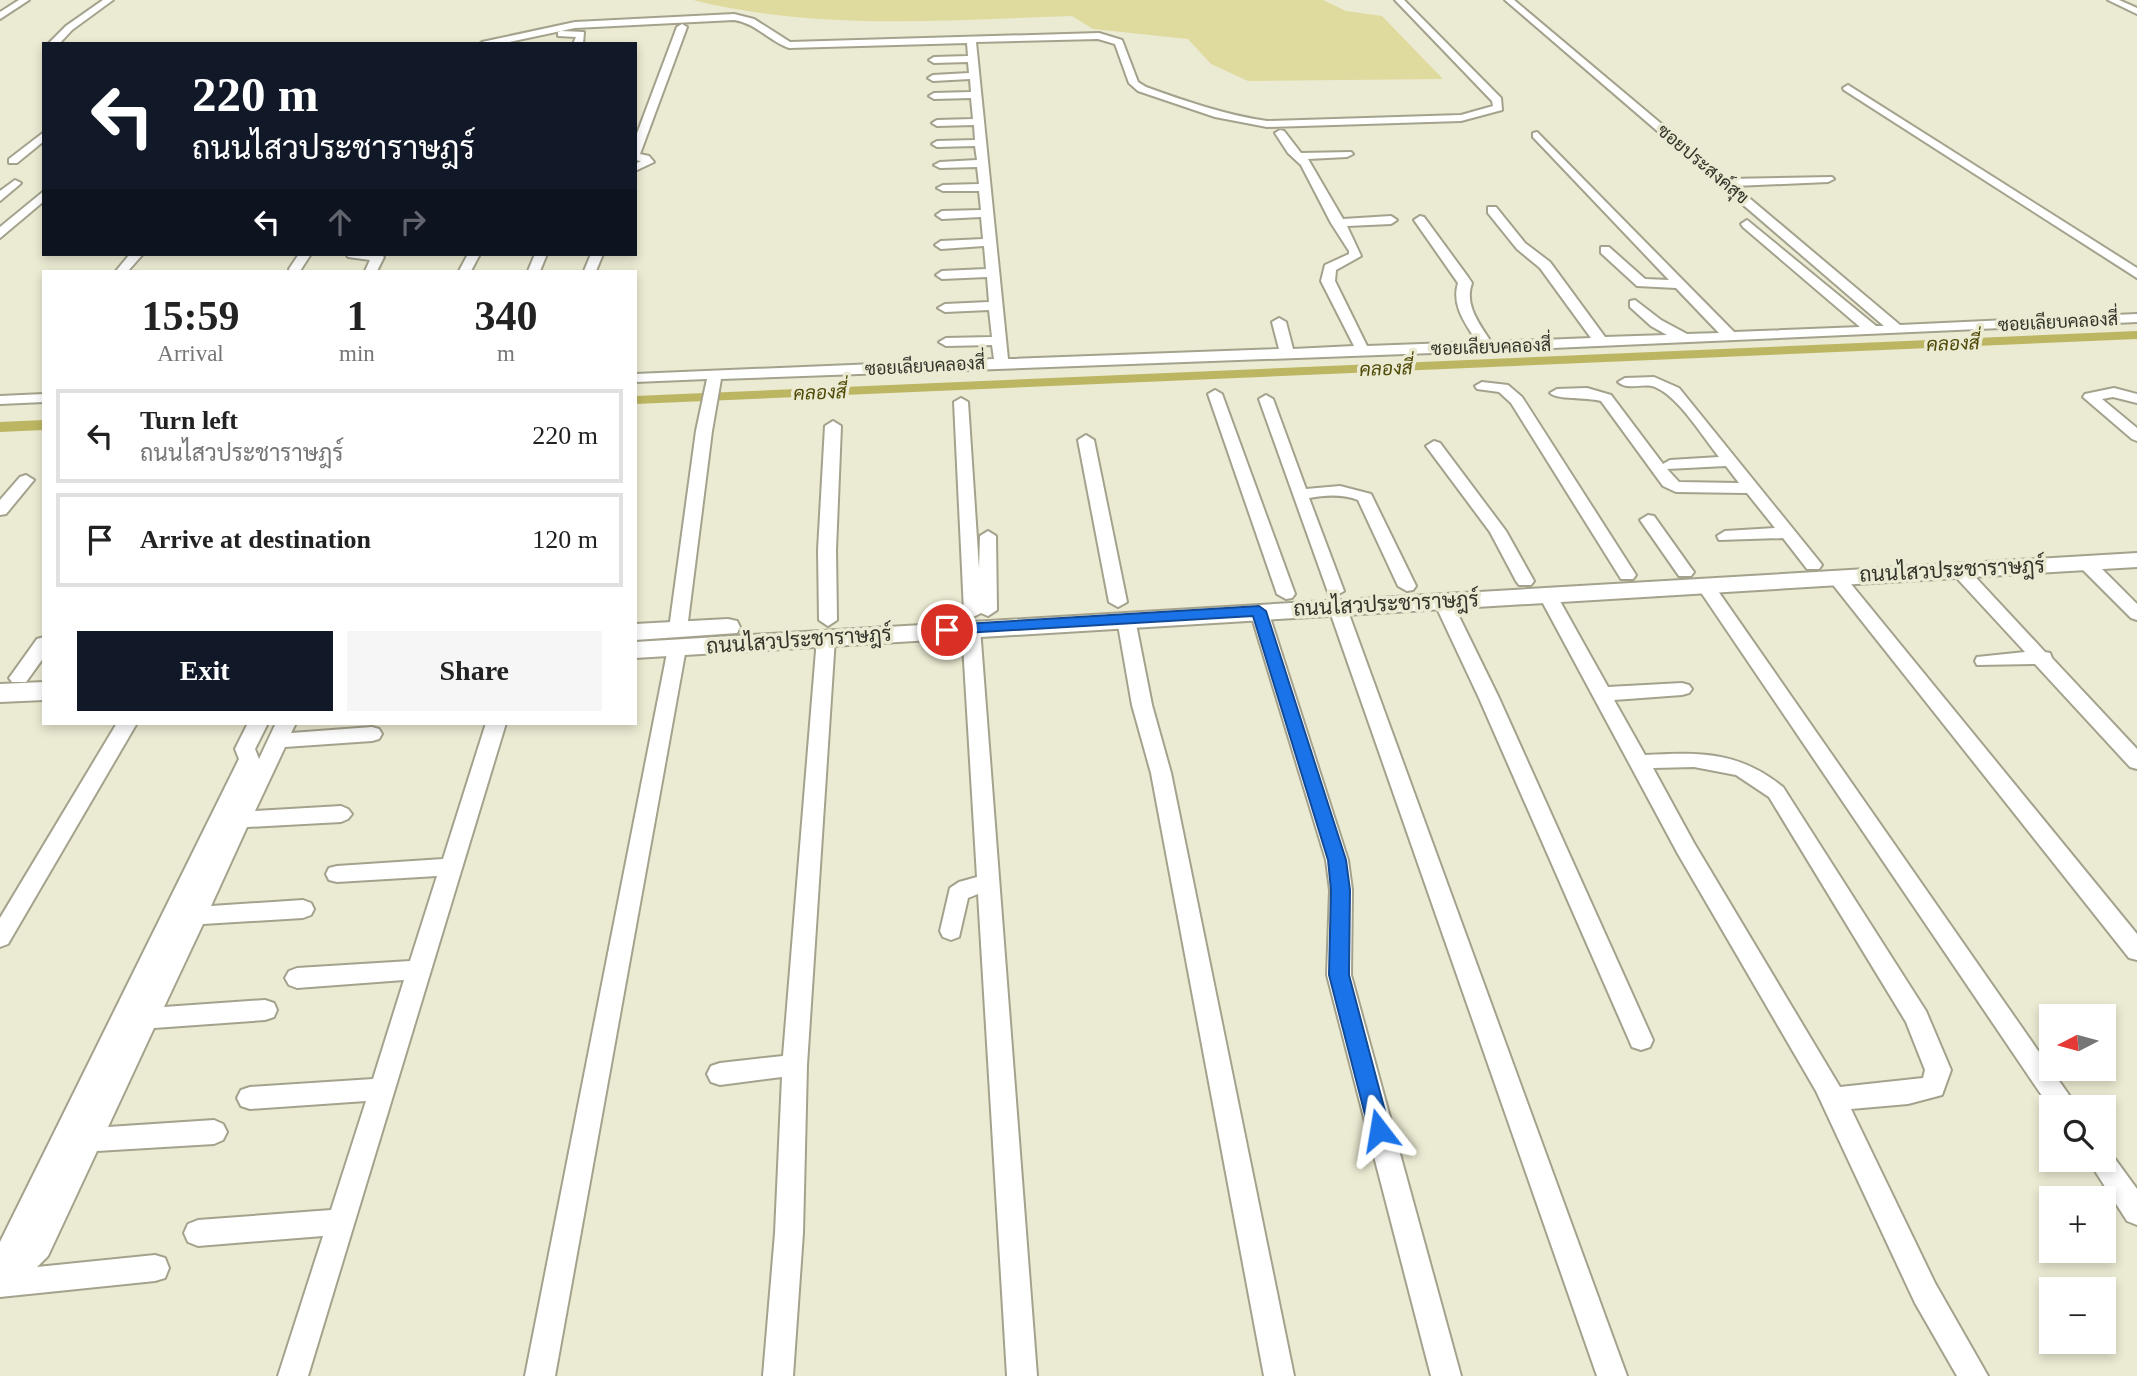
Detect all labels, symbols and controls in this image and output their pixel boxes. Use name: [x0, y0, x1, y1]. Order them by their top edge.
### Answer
text: 220 m: [192, 67, 319, 122]
icon: left: [77, 70, 168, 161]
street label: ซอยประสงค์สุข: [1652, 118, 1755, 209]
text: ถนนไสวประชาราษฎร์: [192, 130, 475, 166]
icon: left: [248, 203, 286, 241]
icon: ahead: [321, 203, 359, 241]
icon: right: [394, 203, 432, 241]
text: 15:59: [142, 293, 240, 339]
text: 1: [346, 293, 367, 339]
text: 340: [474, 293, 537, 339]
street label: ซอยเลียบคลองสี่: [1997, 303, 2119, 335]
water label: คลองสี่: [1926, 325, 1982, 355]
street label: ซอยเลียบคลองสี่: [1430, 329, 1551, 359]
text: Arrival: [157, 341, 224, 366]
text: min: [339, 341, 375, 366]
text: m: [497, 341, 515, 366]
street label: ซอยเลียบคลองสี่: [864, 347, 986, 379]
water label: คลองสี่: [1359, 350, 1415, 380]
water label: คลองสี่: [793, 374, 849, 404]
text: Turn left: [140, 406, 238, 435]
icon: left: [81, 417, 119, 455]
text: 220 m: [532, 421, 598, 450]
text: ถนนไสวประชาราษฎร์: [140, 441, 343, 466]
icon: arrive: [81, 521, 119, 559]
text: Arrive at destination: [140, 525, 371, 554]
text: 120 m: [532, 525, 598, 554]
street label: ถนนไสวประชาราษฎร์: [1859, 551, 2045, 589]
street label: ถนนไสวประชาราษฎร์: [1293, 585, 1479, 623]
pin: [917, 600, 977, 660]
icon: arrive: [928, 611, 966, 649]
street label: ถนนไสวประชาราษฎร์: [705, 620, 893, 660]
button: Exit: [77, 631, 333, 711]
button: Share: [347, 631, 602, 711]
north arrow: [2039, 1004, 2116, 1082]
map controls: [2039, 1004, 2116, 1354]
position arrow: [1342, 1093, 1416, 1167]
button: search: [2039, 1095, 2116, 1172]
button: +: [2039, 1186, 2116, 1263]
button: −: [2039, 1277, 2116, 1354]

